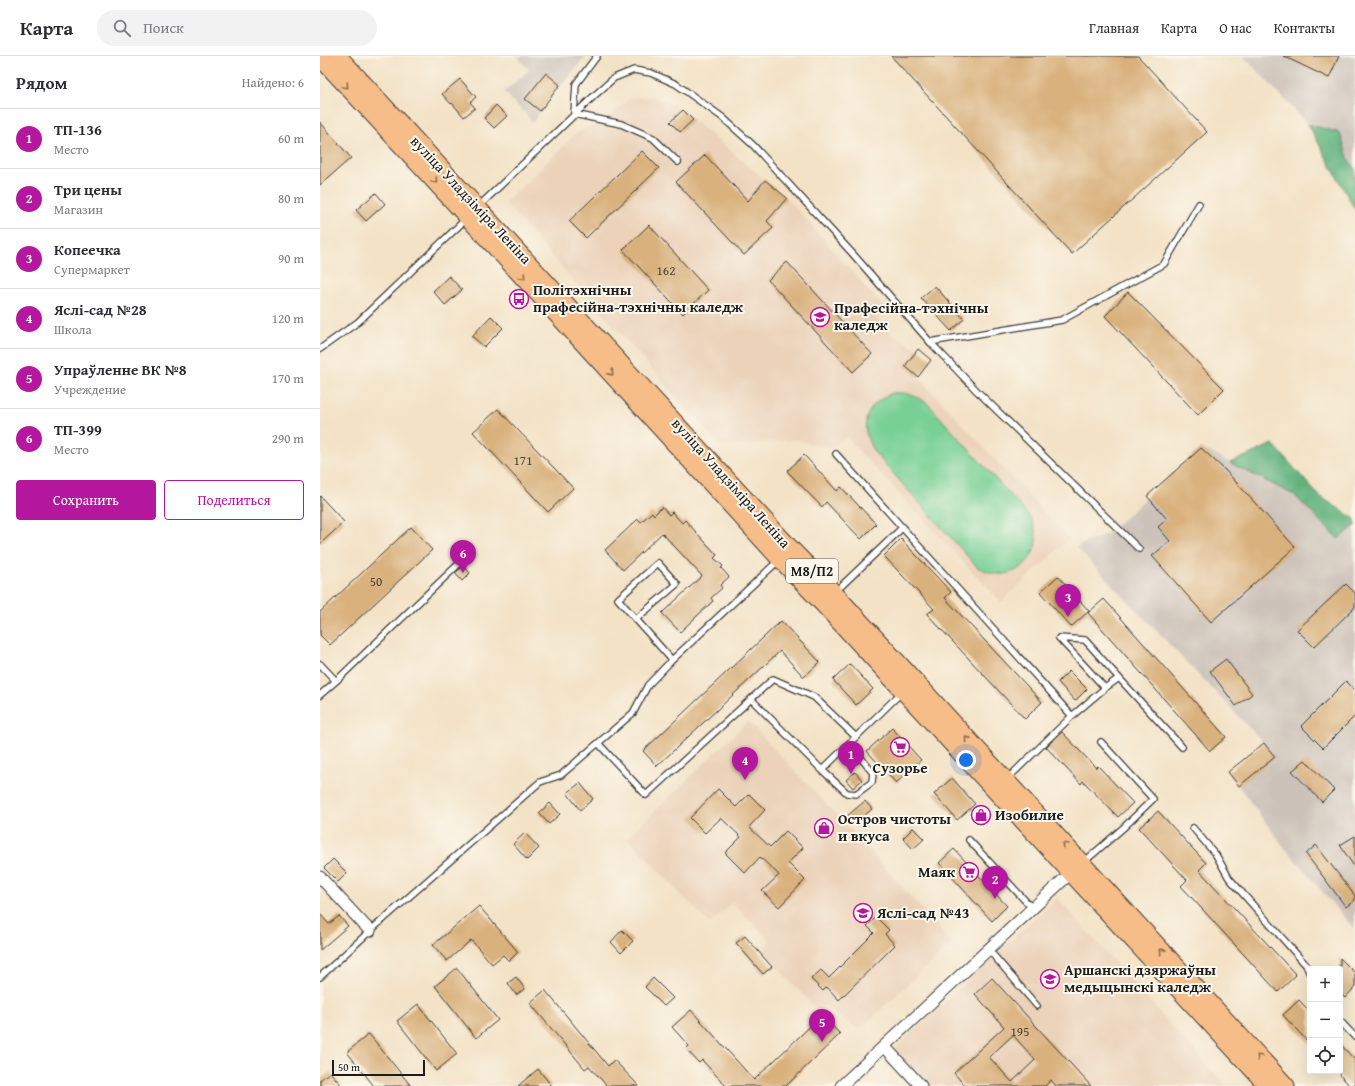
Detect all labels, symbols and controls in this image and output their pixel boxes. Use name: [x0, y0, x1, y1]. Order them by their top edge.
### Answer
search box: [97, 10, 377, 46]
text: Карта: [20, 14, 73, 42]
icon: search: [111, 17, 133, 39]
text: Поиск: [143, 17, 184, 38]
text: Главная: [1089, 18, 1139, 38]
text: Карта: [1161, 18, 1197, 38]
text: О нас: [1219, 18, 1252, 38]
text: Контакты: [1274, 18, 1335, 38]
text: Рядом: [16, 70, 67, 95]
text: Найдено: 6: [242, 73, 304, 92]
one-way arrow: [342, 81, 349, 89]
text: ТП-136: [54, 119, 102, 140]
text: 1: [26, 129, 32, 148]
text: 60 m: [278, 129, 304, 148]
street label: вуліца Уладзіміра Леніна: [406, 131, 537, 269]
text: Место: [54, 140, 89, 159]
one-way arrow: [430, 177, 437, 184]
text: Три цены: [54, 179, 122, 200]
text: 2: [26, 189, 32, 208]
text: 80 m: [278, 189, 304, 208]
text: Магазин: [54, 200, 103, 219]
text: Копеечка: [54, 239, 121, 260]
text: 3: [26, 249, 32, 268]
text: 90 m: [278, 249, 304, 268]
text: Супермаркет: [54, 260, 130, 279]
house number: 162: [657, 261, 675, 280]
one-way arrow: [518, 272, 526, 280]
place label: Політэхнічны прафесійна-тэхнічны каледж: [533, 279, 743, 317]
bus stop icon: Політэхнічны прафесійна-тэхнічны каледж: [508, 288, 530, 310]
place label: Прафесійна-тэхнічны каледж: [834, 297, 989, 335]
text: Яслі-сад №28: [54, 299, 146, 320]
school or university icon: Прафесійна-тэхнічны каледж: [809, 306, 831, 328]
text: 4: [26, 309, 32, 328]
text: 120 m: [272, 309, 304, 328]
text: Школа: [54, 320, 92, 339]
text: Упраўленне ВК №8: [54, 359, 187, 380]
one-way arrow: [606, 368, 613, 376]
text: 5: [26, 369, 32, 388]
text: 170 m: [272, 369, 304, 388]
text: Учреждение: [54, 380, 126, 399]
street label: вуліца Уладзіміра Леніна: [667, 413, 796, 553]
text: ТП-399: [54, 419, 102, 440]
text: 6: [26, 429, 32, 448]
text: 290 m: [272, 429, 304, 448]
text: Место: [54, 440, 89, 459]
house number: 171: [514, 451, 532, 470]
button: Сохранить: [16, 480, 156, 520]
button: Поделиться: [164, 480, 304, 520]
pin: 6: [450, 540, 476, 573]
road number: М8/П2: [786, 559, 838, 583]
house number: 50: [370, 572, 382, 591]
pin: 3: [1055, 584, 1081, 617]
supermarket icon: Сузорье: [889, 736, 911, 758]
one-way arrow: [965, 736, 972, 744]
pin: 1: [838, 741, 864, 774]
pin: 4: [732, 747, 758, 780]
your location: [956, 750, 976, 770]
place label: Сузорье: [872, 757, 928, 778]
shop icon: Изобилие: [970, 804, 992, 826]
place label: Изобилие: [995, 804, 1064, 825]
place label: Остров чистоты и вкуса: [838, 808, 951, 846]
shop icon: Остров чистоты и вкуса: [813, 817, 835, 839]
one-way arrow: [1062, 842, 1069, 850]
place label: Маяк: [918, 861, 955, 882]
supermarket icon: Маяк: [958, 861, 980, 883]
pin: 2: [982, 866, 1008, 899]
school or university icon: Яслі-сад №43: [852, 902, 874, 924]
place label: Яслі-сад №43: [876, 902, 969, 923]
one-way arrow: [1159, 948, 1167, 956]
place label: Аршанскі дзяржаўны медыцынскі каледж: [1064, 959, 1216, 997]
map controls: [1307, 966, 1343, 1074]
button: +: [1307, 966, 1343, 1002]
school or university icon: Аршанскі дзяржаўны медыцынскі каледж: [1039, 968, 1061, 990]
button: −: [1307, 1002, 1343, 1038]
pin: 5: [809, 1009, 835, 1042]
house number: 195: [1011, 1022, 1029, 1041]
button: locate: [1307, 1038, 1343, 1074]
one-way arrow: [1256, 1054, 1264, 1062]
scale bar: [332, 1058, 425, 1077]
text: 50 m: [338, 1059, 360, 1075]

